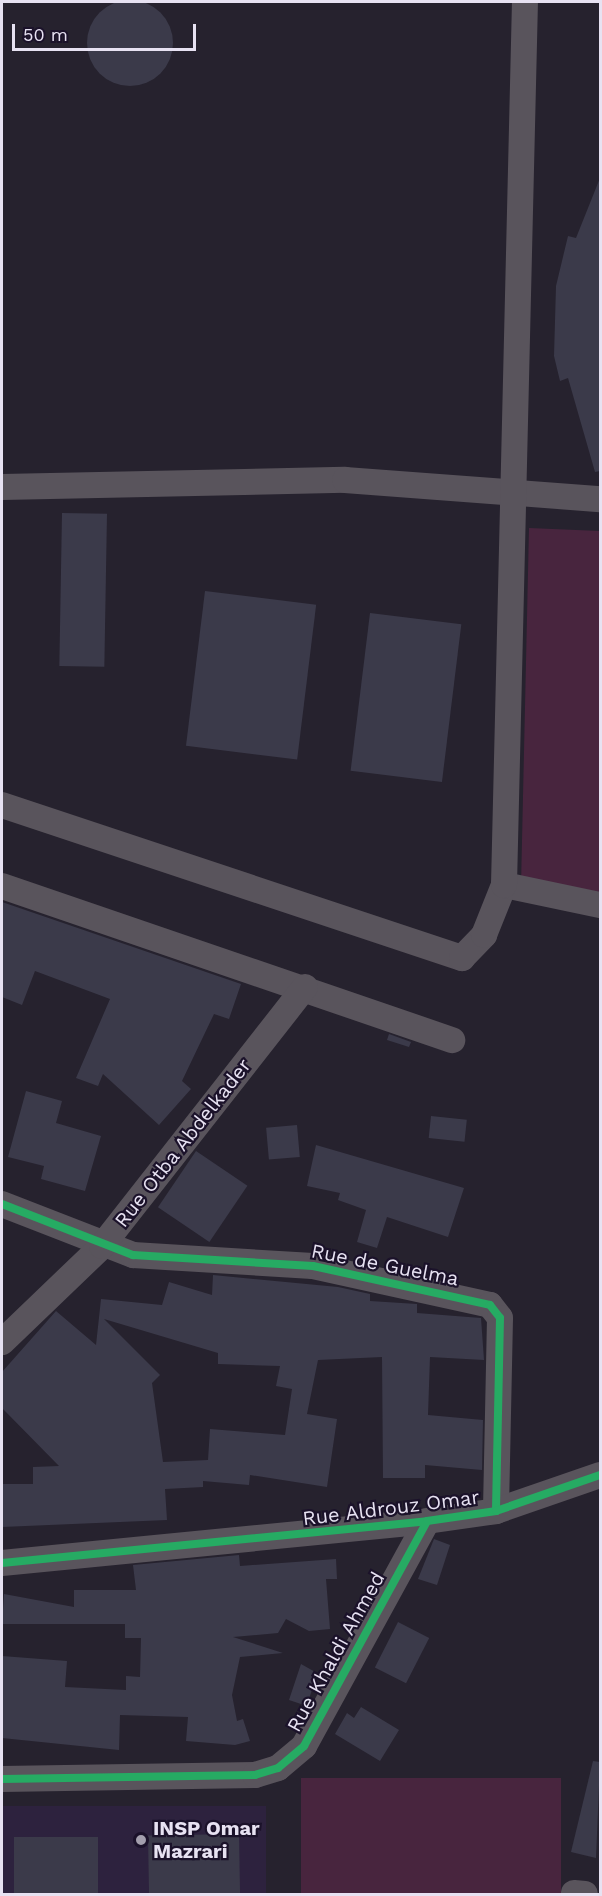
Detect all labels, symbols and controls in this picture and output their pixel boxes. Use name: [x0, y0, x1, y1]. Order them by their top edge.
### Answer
scale bar: [15, 12, 200, 50]
text: 50 m: [23, 24, 68, 45]
street label: Rue Otba Abdelkader: [109, 1053, 257, 1233]
street label: Rue de Guelma: [309, 1239, 461, 1291]
street label: Rue Aldrouz Omar: [301, 1485, 481, 1531]
street label: Rue Khaldi Ahmed: [282, 1567, 390, 1737]
place label: INSP Omar Mazrari: [153, 1816, 260, 1863]
marker: INSP Omar Mazrari: [134, 1833, 148, 1847]

